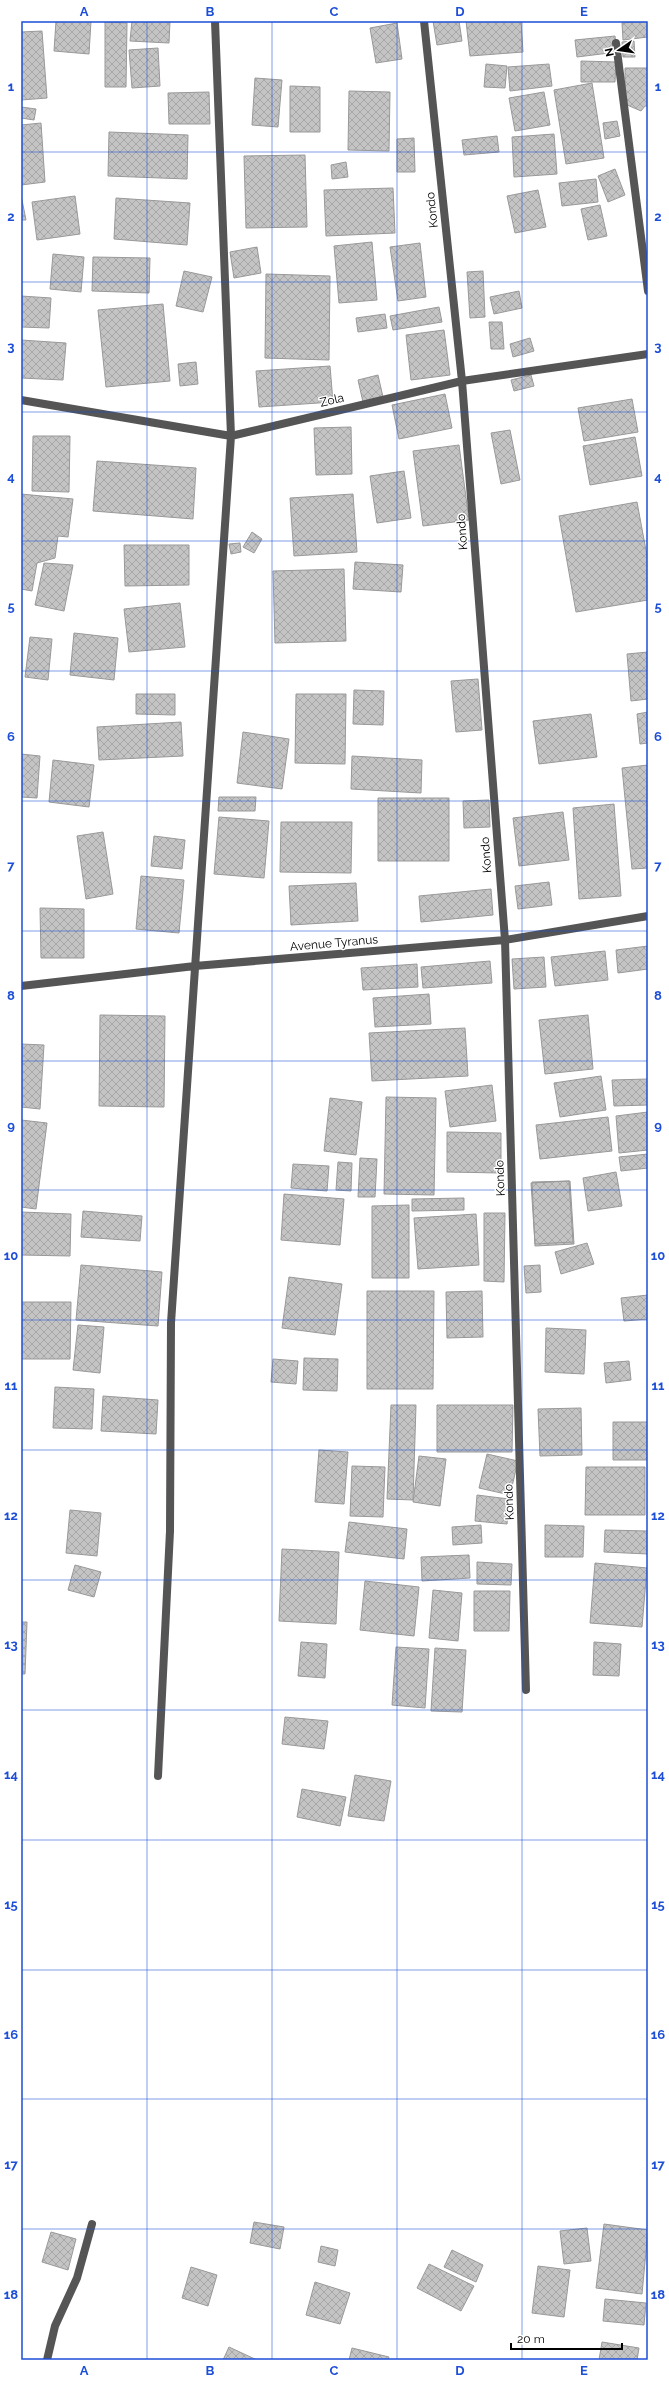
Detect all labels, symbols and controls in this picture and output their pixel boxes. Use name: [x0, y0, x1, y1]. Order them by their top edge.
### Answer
text: A: [80, 4, 89, 19]
text: B: [206, 4, 215, 19]
text: C: [330, 4, 339, 19]
text: D: [455, 4, 465, 19]
text: E: [580, 4, 588, 19]
north arrow: [599, 30, 639, 70]
text: N: [602, 47, 617, 58]
text: 1: [8, 79, 15, 94]
text: 1: [655, 79, 662, 94]
street label: Kondo: [423, 191, 441, 229]
text: 2: [7, 209, 15, 224]
text: 2: [654, 209, 662, 224]
text: 3: [7, 339, 15, 354]
text: 3: [654, 339, 662, 354]
street label: Zola: [319, 390, 345, 410]
text: 4: [7, 469, 15, 484]
text: 4: [654, 469, 662, 484]
street label: Kondo: [454, 514, 470, 550]
text: 5: [7, 599, 15, 614]
text: 5: [654, 599, 662, 614]
text: 6: [7, 729, 15, 744]
text: 6: [654, 729, 662, 744]
street label: Kondo: [478, 837, 494, 873]
text: 7: [7, 858, 15, 873]
text: 7: [654, 858, 662, 873]
street label: Avenue Tyranus: [289, 932, 379, 954]
text: 8: [7, 988, 15, 1003]
text: 8: [654, 988, 662, 1003]
text: 9: [7, 1118, 15, 1133]
text: 9: [654, 1118, 662, 1133]
street label: Kondo: [492, 1160, 508, 1196]
text: 10: [4, 1248, 18, 1263]
text: 10: [651, 1248, 665, 1263]
text: 11: [5, 1378, 18, 1393]
text: 11: [652, 1378, 665, 1393]
street label: Kondo: [501, 1484, 517, 1520]
text: 12: [4, 1508, 18, 1523]
text: 12: [651, 1508, 665, 1523]
text: 13: [4, 1637, 18, 1652]
text: 13: [651, 1637, 665, 1652]
text: 14: [4, 1767, 18, 1782]
text: 14: [651, 1767, 665, 1782]
text: 15: [4, 1897, 18, 1912]
text: 15: [651, 1897, 665, 1912]
text: 16: [4, 2027, 18, 2042]
text: 16: [651, 2027, 665, 2042]
text: 17: [4, 2157, 19, 2172]
text: 17: [651, 2157, 666, 2172]
text: 18: [4, 2287, 18, 2302]
text: 18: [651, 2287, 665, 2302]
scale bar: [511, 2325, 622, 2351]
text: 20 m: [517, 2332, 545, 2346]
text: A: [80, 2363, 89, 2378]
text: B: [206, 2363, 215, 2378]
text: C: [330, 2363, 339, 2378]
text: D: [455, 2363, 465, 2378]
text: E: [580, 2363, 588, 2378]

